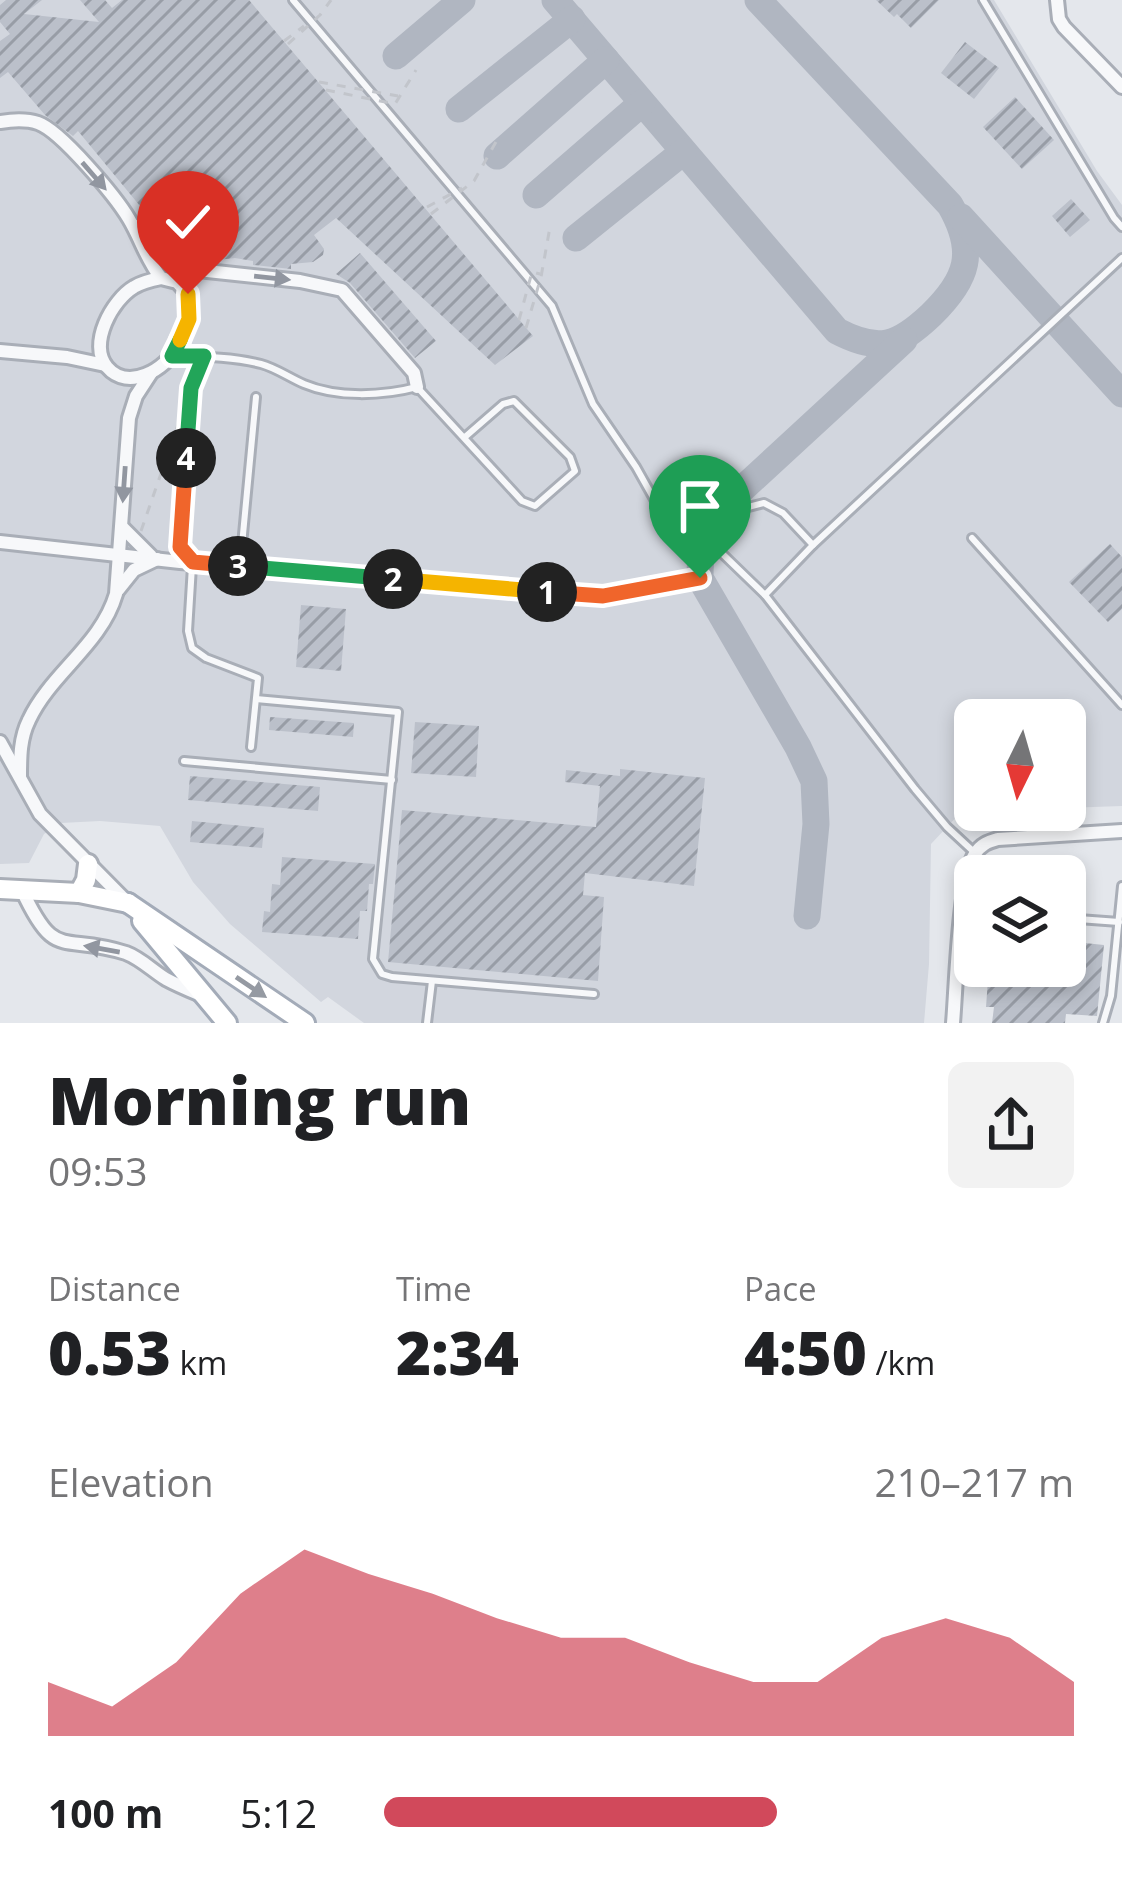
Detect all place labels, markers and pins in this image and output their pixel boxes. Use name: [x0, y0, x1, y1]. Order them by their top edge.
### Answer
pin: [137, 171, 239, 294]
pin: 4: [156, 428, 216, 488]
pin: [649, 455, 751, 578]
pin: 3: [208, 536, 268, 596]
pin: 2: [363, 549, 423, 609]
pin: 1: [517, 562, 577, 622]

